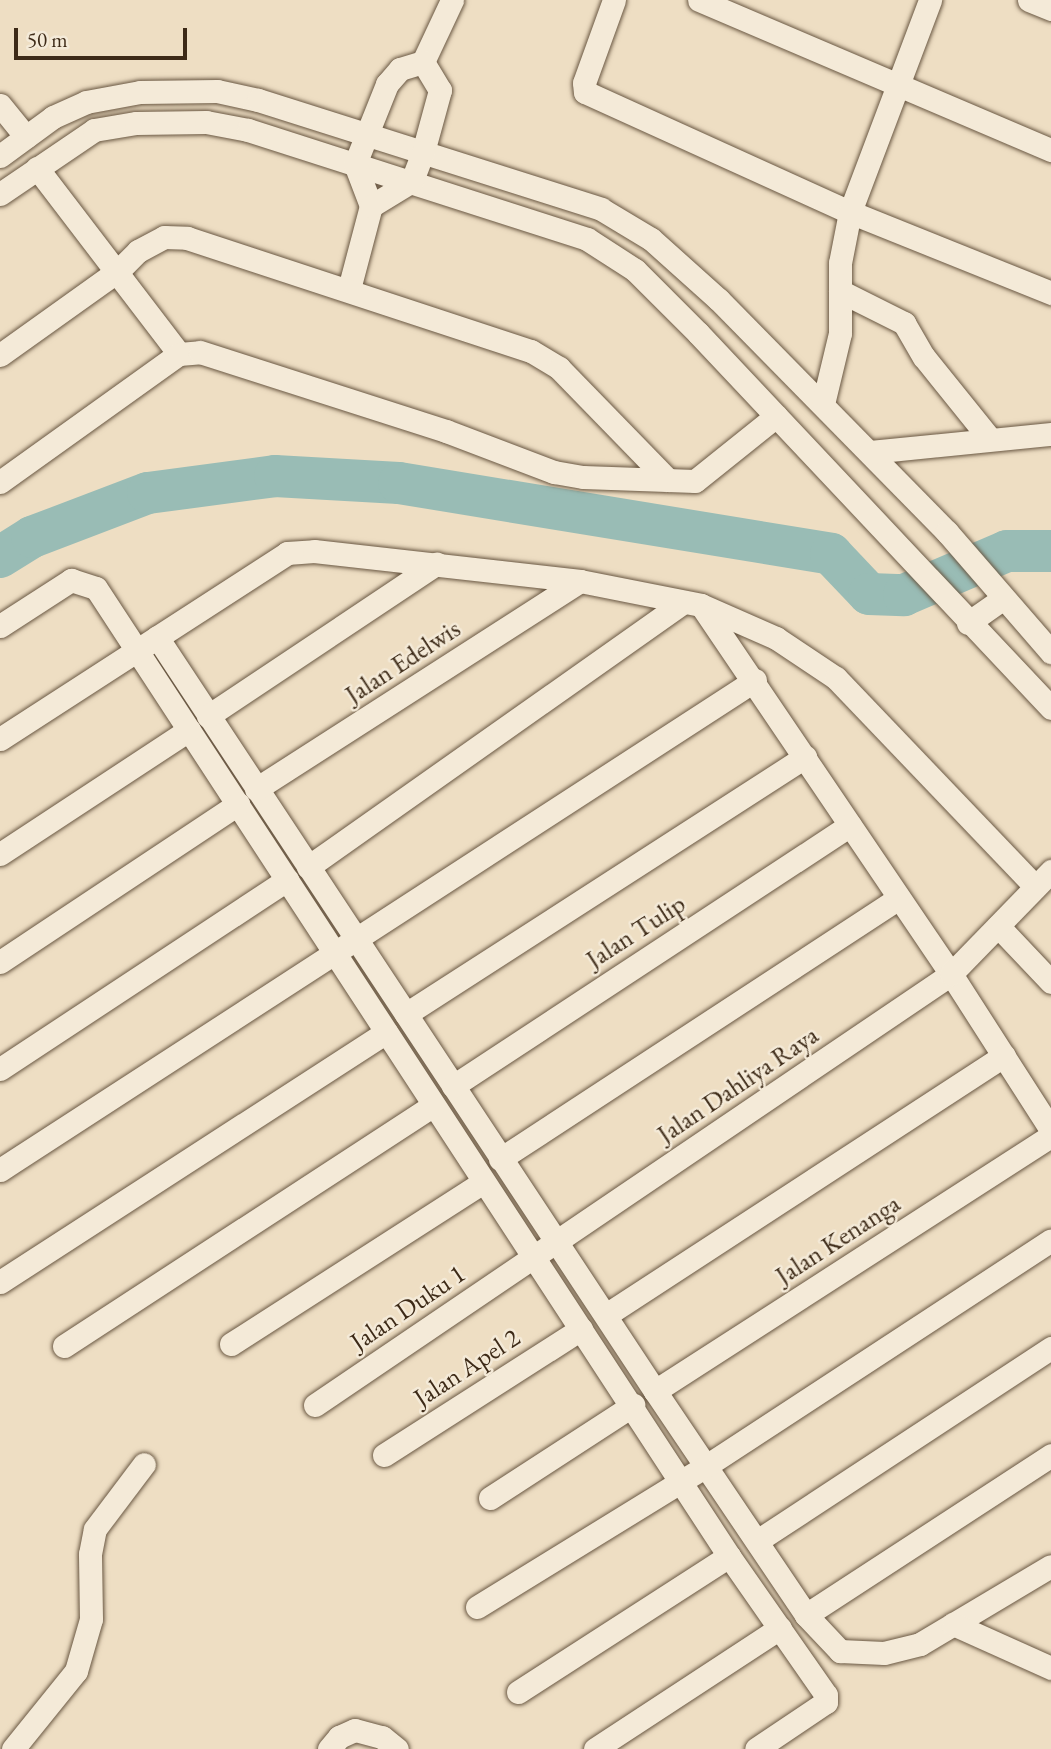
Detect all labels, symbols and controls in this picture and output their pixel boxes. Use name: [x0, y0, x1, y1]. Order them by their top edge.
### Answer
scale bar: [18, 14, 191, 58]
text: 50 m: [27, 26, 68, 53]
street label: Jalan Edelwis: [340, 613, 466, 711]
street label: Jalan Tulip: [581, 888, 691, 976]
street label: Jalan Dahliya Raya: [652, 1020, 824, 1150]
street label: Jalan Kenanga: [770, 1188, 906, 1292]
street label: Jalan Duku 1: [345, 1258, 471, 1358]
street label: Jalan Apel 2: [408, 1322, 526, 1414]

